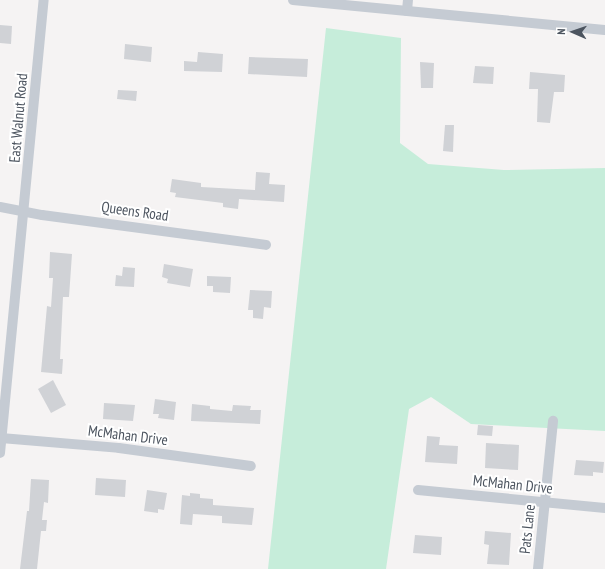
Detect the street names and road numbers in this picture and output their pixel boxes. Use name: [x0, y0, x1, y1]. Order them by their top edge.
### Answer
street label: East Walnut Road: [5, 72, 31, 164]
street label: Queens Road: [100, 197, 170, 225]
street label: McMahan Drive: [87, 421, 169, 449]
street label: McMahan Drive: [472, 471, 554, 497]
street label: Pats Lane: [515, 503, 539, 555]

